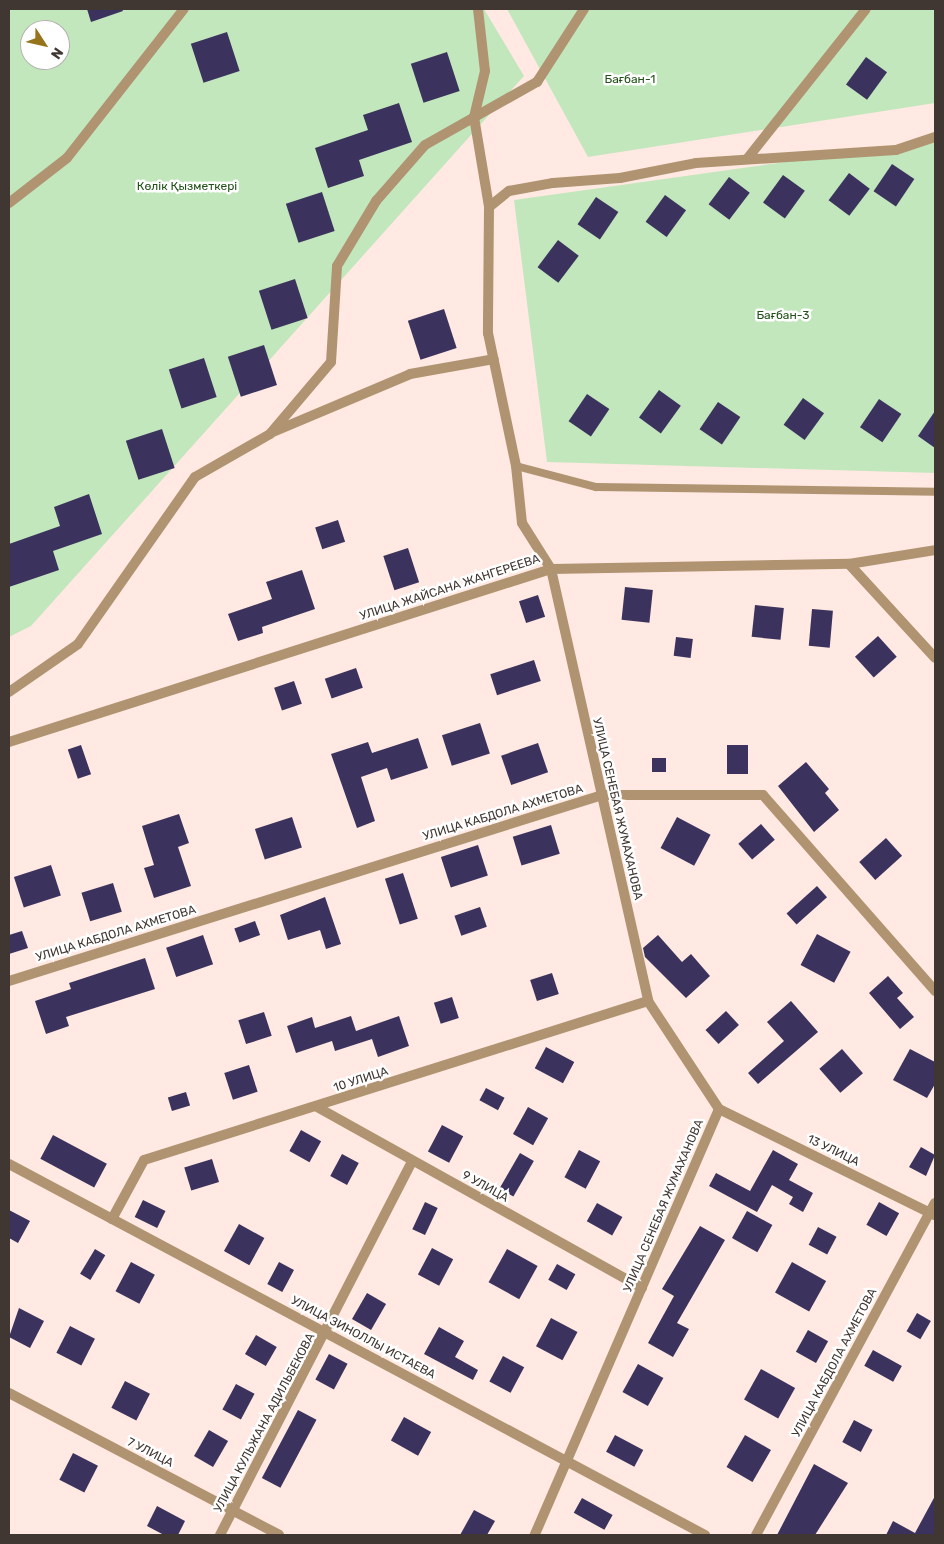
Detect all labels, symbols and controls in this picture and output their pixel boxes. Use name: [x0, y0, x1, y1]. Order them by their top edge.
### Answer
north arrow: [20, 20, 70, 70]
text: N: [47, 44, 67, 62]
park label: Бағбан-1: [605, 73, 655, 87]
park label: Көлік Қызметкері: [137, 180, 237, 194]
park label: Бағбан-3: [756, 309, 810, 323]
street label: УЛИЦА ЖАЙСАНА ЖАНГЕРЕЕВА: [358, 552, 542, 624]
street label: УЛИЦА СЕНЕБАЯ ЖУМАХАНОВА: [589, 717, 645, 901]
street label: УЛИЦА КАБДОЛА АХМЕТОВА: [421, 782, 585, 844]
street label: УЛИЦА КАБДОЛА АХМЕТОВА: [34, 903, 198, 965]
street label: 10 УЛИЦА: [332, 1064, 390, 1096]
street label: УЛИЦА СЕНЕБАЯ ЖУМАХАНОВА: [621, 1117, 707, 1295]
street label: 13 УЛИЦА: [805, 1132, 861, 1170]
street label: 9 УЛИЦА: [459, 1168, 511, 1206]
street label: УЛИЦА КАБДОЛА АХМЕТОВА: [789, 1286, 881, 1440]
street label: УЛИЦА ЗИНОЛЛЫ ИСТАЕВА: [288, 1294, 438, 1382]
street label: УЛИЦА КУЛЬЖАНА АДИЛЬБЕКОВА: [211, 1331, 319, 1515]
street label: 7 УЛИЦА: [124, 1435, 176, 1471]

